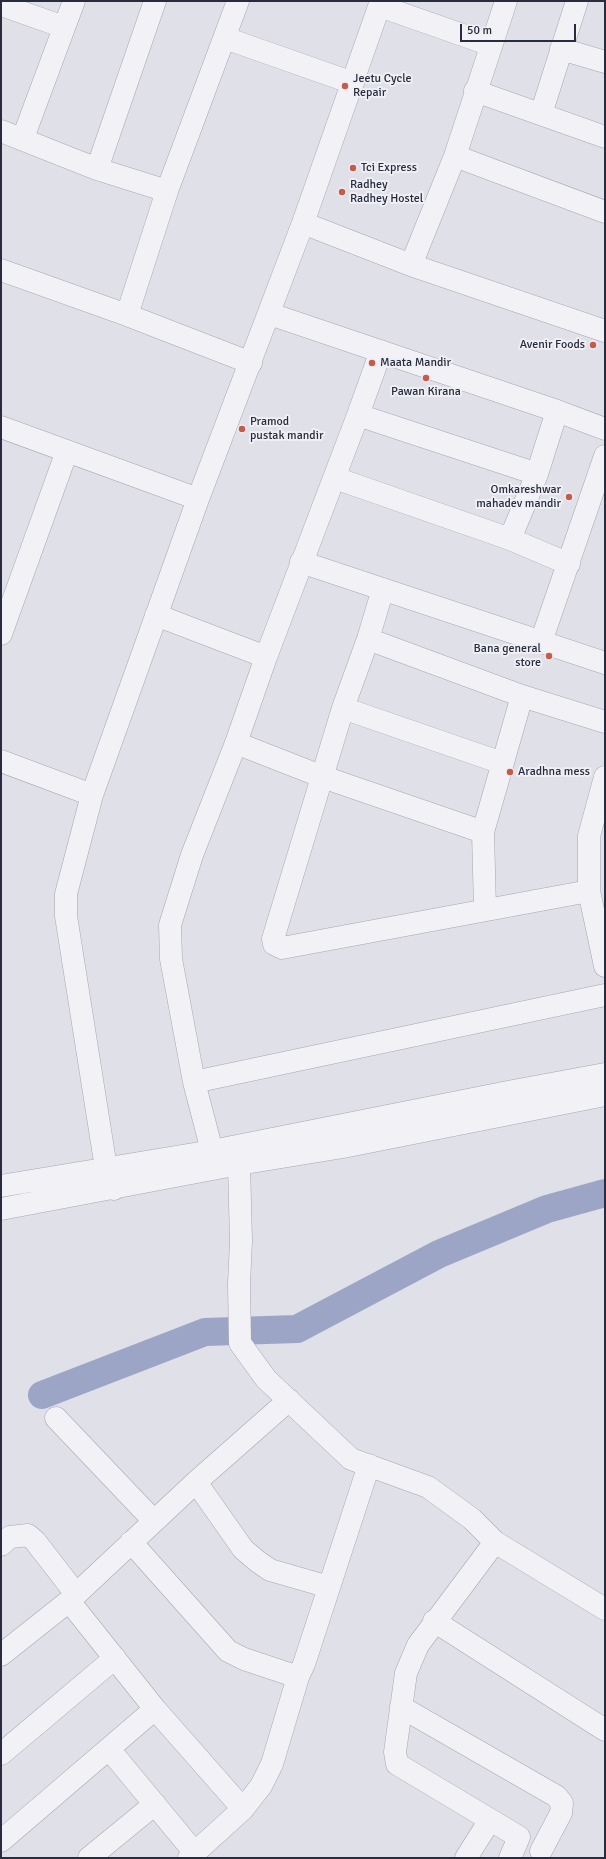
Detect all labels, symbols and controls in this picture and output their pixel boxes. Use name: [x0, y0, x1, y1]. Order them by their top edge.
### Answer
scale bar: [462, 16, 578, 42]
text: 50 m: [467, 23, 492, 38]
place label: Jeetu Cycle Repair: [353, 72, 412, 100]
marker: Jeetu Cycle Repair: [340, 81, 350, 91]
place label: Tci Express: [361, 161, 417, 175]
marker: Tci Express: [348, 163, 358, 173]
place label: Radhey Radhey Hostel: [350, 178, 423, 206]
marker: Radhey Radhey Hostel: [337, 187, 347, 197]
place label: Avenir Foods: [520, 338, 585, 352]
marker: Avenir Foods: [588, 340, 598, 350]
place label: Maata Mandir: [380, 356, 451, 370]
marker: Maata Mandir: [367, 358, 377, 368]
marker: Pawan Kirana: [421, 373, 431, 383]
place label: Pawan Kirana: [391, 385, 461, 399]
place label: Pramod pustak mandir: [250, 415, 323, 443]
marker: Pramod pustak mandir: [237, 424, 247, 434]
place label: Omkareshwar mahadev mandir: [476, 483, 561, 511]
marker: Omkareshwar mahadev mandir: [564, 492, 574, 502]
place label: Bana general store: [474, 642, 541, 670]
marker: Bana general store: [544, 651, 554, 661]
place label: Aradhna mess: [518, 765, 590, 779]
marker: Aradhna mess: [505, 767, 515, 777]

